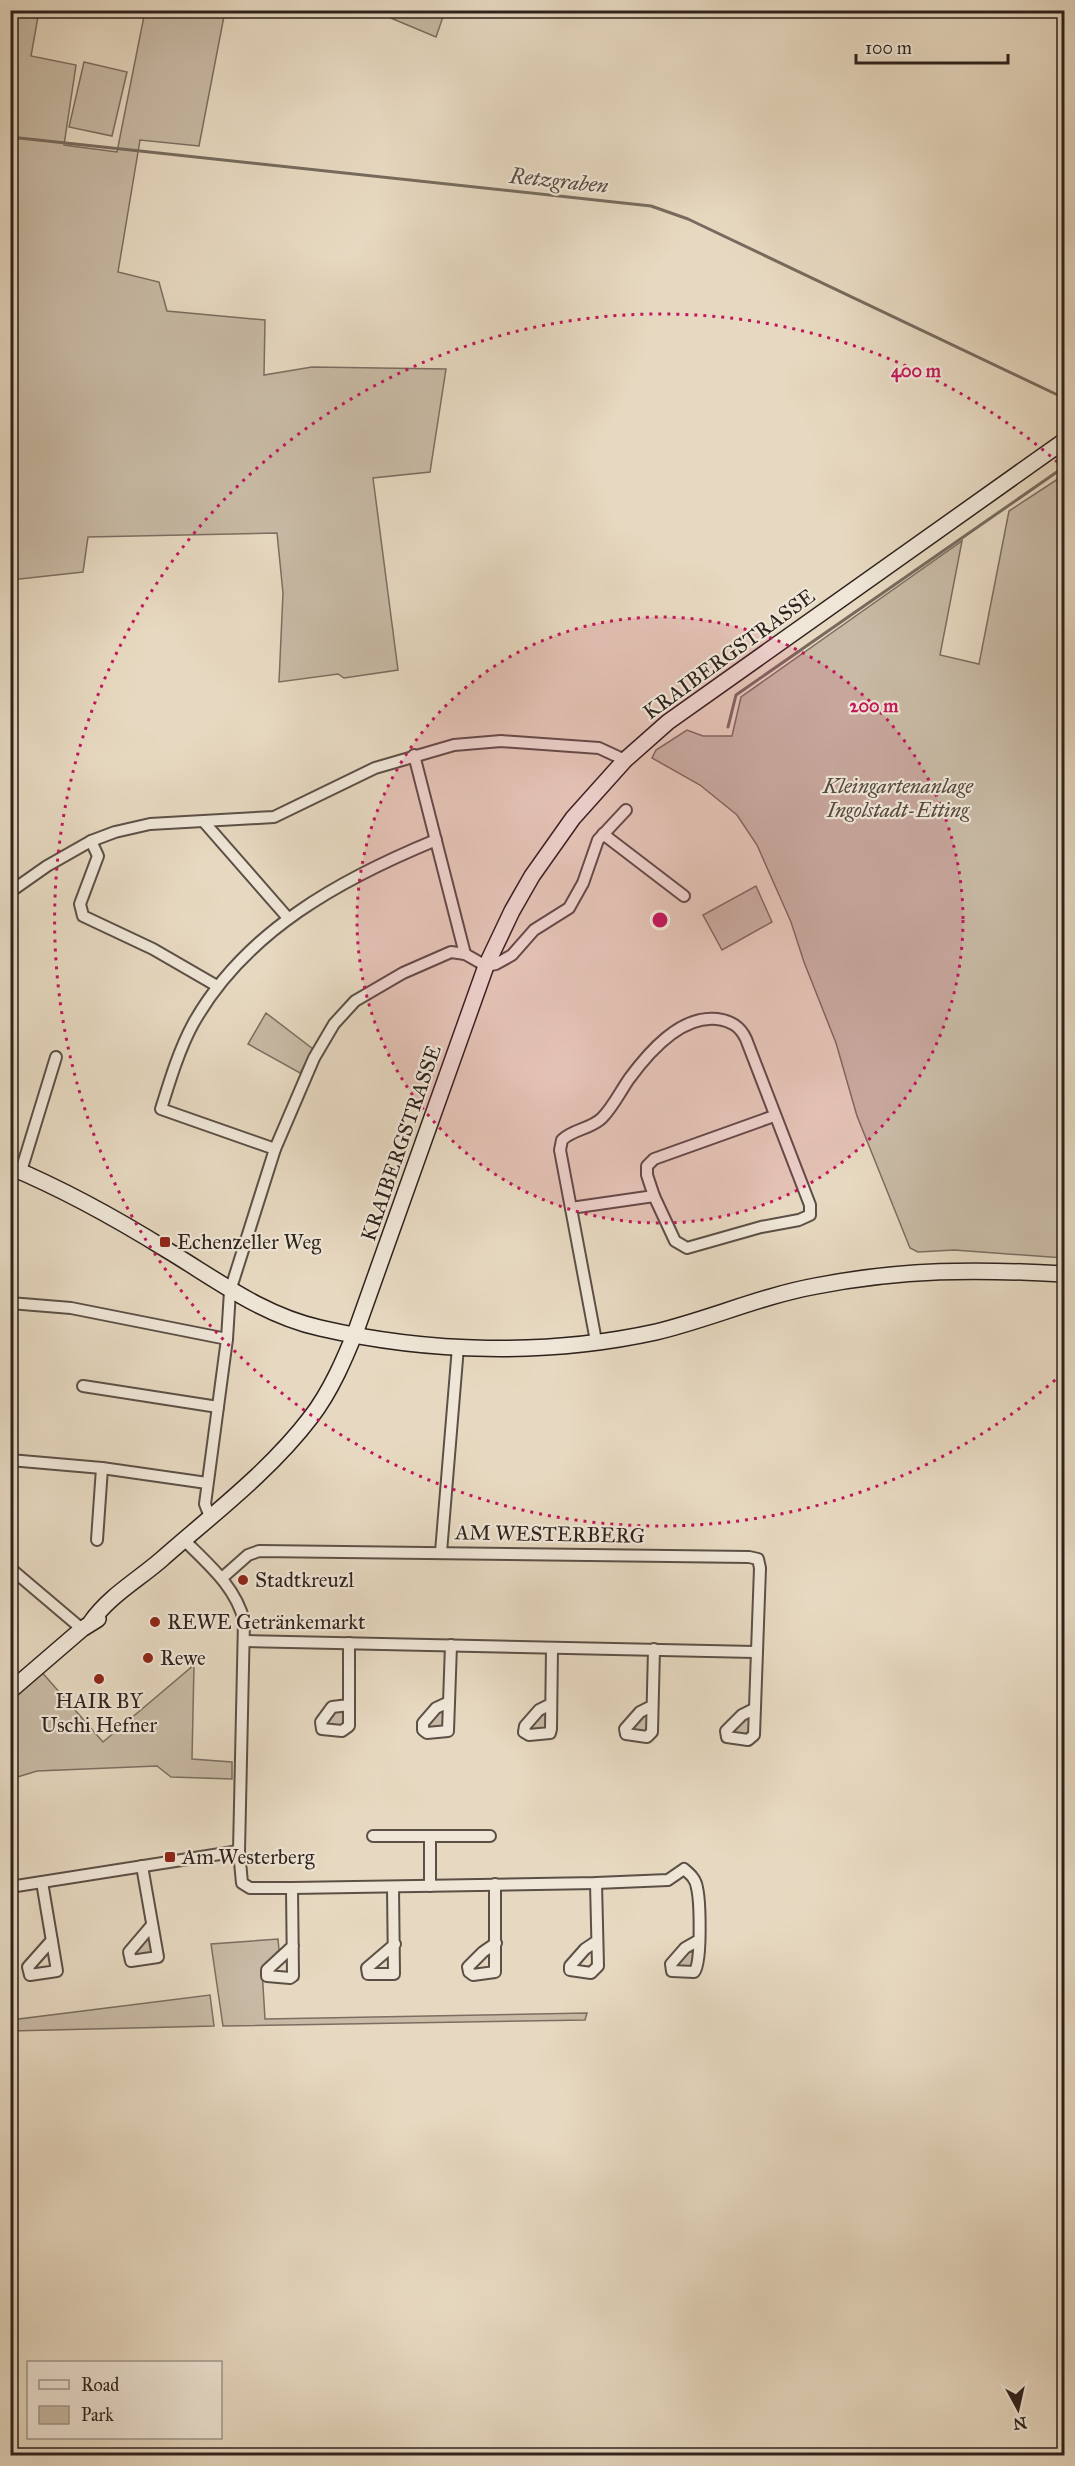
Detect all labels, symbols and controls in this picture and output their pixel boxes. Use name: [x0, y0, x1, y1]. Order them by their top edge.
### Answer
scale bar: [856, 27, 1008, 65]
text: 100 m: [865, 37, 912, 59]
water label: Retzgraben: [507, 162, 610, 199]
text: 400 m: [891, 360, 942, 383]
street label: KRAIBERGSTRASSE: [638, 583, 820, 725]
text: 200 m: [850, 695, 899, 717]
park label: Kleingartenanlage Ingolstadt-Etting: [822, 773, 974, 823]
centre of rings: [650, 910, 670, 930]
street label: KRAIBERGSTRASSE: [355, 1041, 447, 1245]
place label: Echenzeller Weg: [177, 1229, 321, 1255]
marker: Echenzeller Weg: [158, 1235, 172, 1249]
street label: AM WESTERBERG: [454, 1519, 645, 1549]
place label: Stadtkreuzl: [255, 1567, 354, 1593]
marker: Stadtkreuzl: [236, 1573, 250, 1587]
place label: REWE Getränkemarkt: [167, 1609, 366, 1635]
marker: REWE Getränkemarkt: [148, 1615, 162, 1629]
place label: Rewe: [160, 1645, 206, 1671]
marker: Rewe: [141, 1651, 155, 1665]
marker: HAIR BY Uschi Hefner: [92, 1672, 106, 1686]
place label: HAIR BY Uschi Hefner: [41, 1688, 157, 1738]
place label: Am Westerberg: [181, 1844, 315, 1870]
marker: Am Westerberg: [163, 1850, 177, 1864]
legend: [27, 2361, 222, 2439]
text: Road: [81, 2374, 119, 2396]
north arrow: [988, 2379, 1048, 2439]
text: Park: [81, 2404, 114, 2426]
text: N: [1012, 2413, 1028, 2434]

